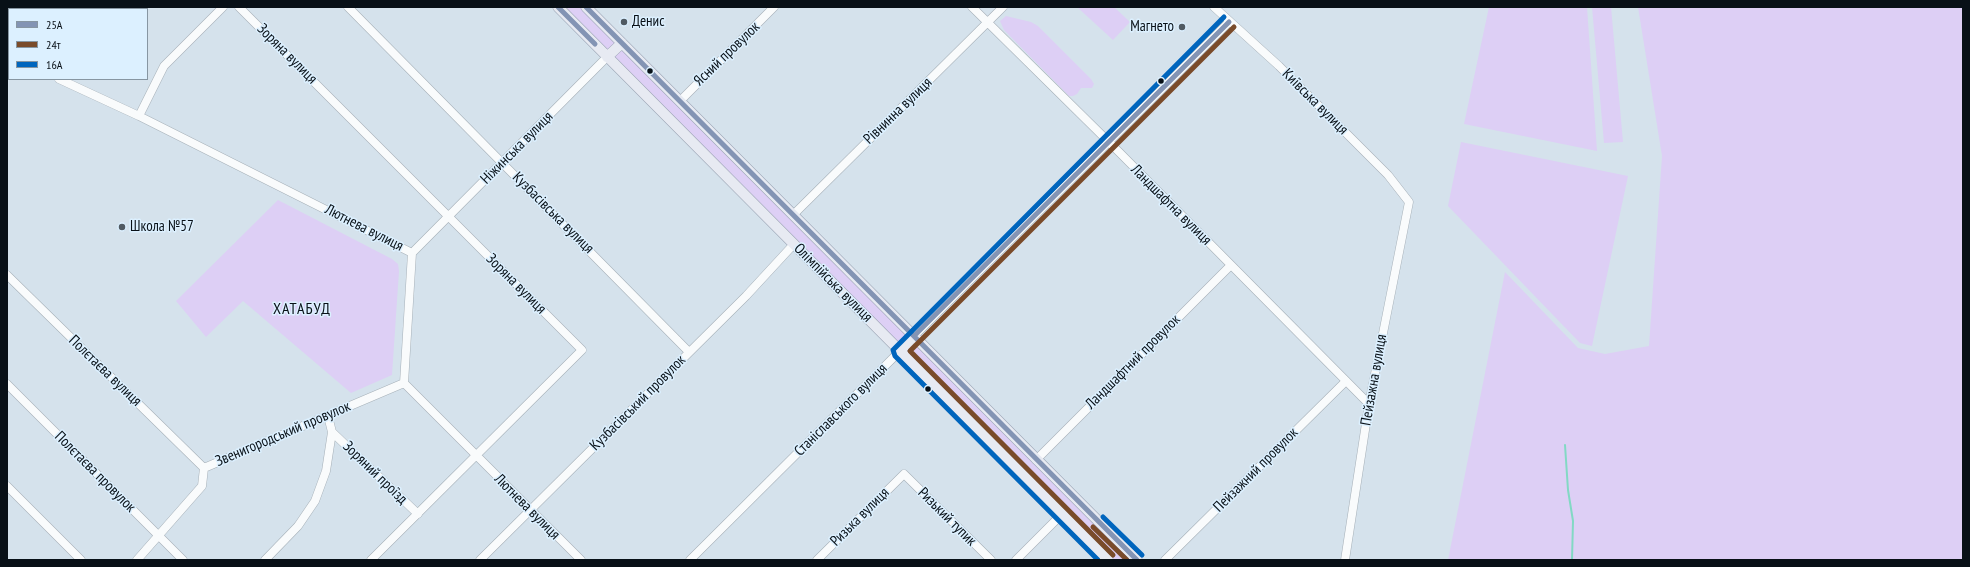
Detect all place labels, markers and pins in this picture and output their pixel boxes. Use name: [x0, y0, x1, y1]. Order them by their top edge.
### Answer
place label: Денис: [632, 13, 665, 31]
marker: Денис: [619, 17, 629, 27]
place label: Магнето: [1130, 18, 1174, 36]
marker: Магнето: [1177, 22, 1187, 32]
unlabelled marker: [645, 66, 655, 76]
unlabelled marker: [1156, 76, 1166, 86]
place label: Школа №57: [130, 218, 194, 236]
marker: Школа №57: [117, 222, 127, 232]
unlabelled marker: [923, 384, 933, 394]

